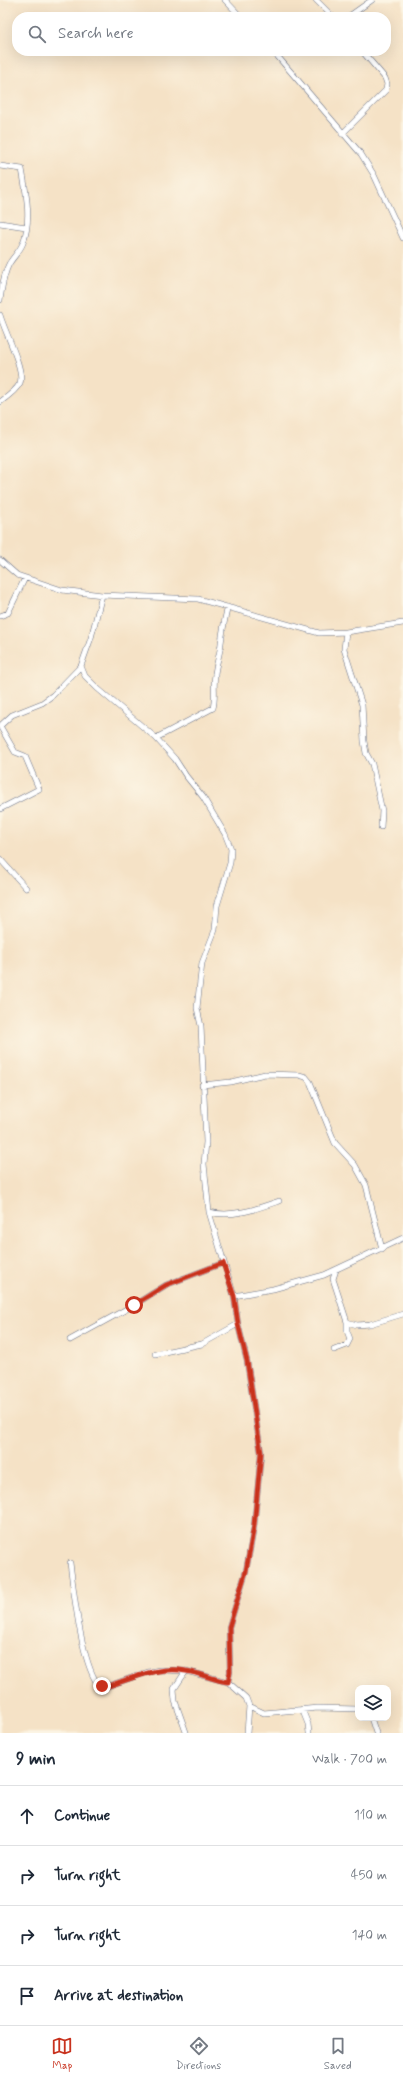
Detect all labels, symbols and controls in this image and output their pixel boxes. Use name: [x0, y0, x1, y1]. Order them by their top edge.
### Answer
search box: [12, 12, 391, 56]
icon: search: [26, 23, 48, 45]
text: Search here: [58, 24, 134, 44]
route start: [125, 1296, 143, 1314]
route end: [93, 1677, 111, 1695]
map controls: [355, 1685, 391, 1721]
button: layers: [355, 1685, 391, 1721]
text: 9 min: [16, 1748, 56, 1770]
text: Walk · 700 m: [312, 1751, 387, 1768]
icon: ahead: [16, 1805, 38, 1827]
text: Continue: [54, 1806, 110, 1826]
text: 110 m: [354, 1807, 387, 1824]
icon: right: [16, 1865, 38, 1887]
text: Turn right: [54, 1866, 121, 1886]
text: 450 m: [351, 1867, 387, 1884]
icon: right: [16, 1925, 38, 1947]
text: Turn right: [54, 1926, 121, 1946]
text: 140 m: [352, 1927, 387, 1944]
icon: arrive: [16, 1985, 38, 2007]
text: Arrive at destination: [54, 1986, 183, 2006]
tab: Map: [51, 2035, 73, 2073]
tab: Directions: [176, 2035, 221, 2073]
tab: Saved: [324, 2035, 352, 2073]

